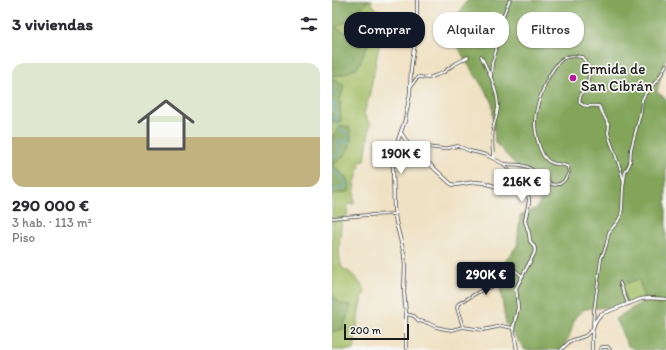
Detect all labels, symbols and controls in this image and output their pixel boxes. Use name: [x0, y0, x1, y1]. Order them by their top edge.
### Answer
chip: Comprar: [344, 12, 425, 48]
chip: Alquilar: [433, 12, 509, 48]
chip: Filtros: [517, 12, 584, 48]
icon: filters: [298, 13, 320, 35]
text: 3 viviendas: [12, 14, 93, 34]
place label: Ermida de San Cibrán: [581, 60, 653, 95]
marker: Ermida de San Cibrán: [568, 73, 578, 83]
icon: home: [130, 89, 202, 161]
pin: 190K €: [368, 141, 434, 175]
text: 190K €: [381, 146, 421, 161]
pin: 216K €: [489, 169, 555, 203]
text: 216K €: [503, 174, 541, 189]
text: 290 000 €: [12, 195, 89, 215]
text: 3 hab. · 113 m²: [12, 215, 92, 230]
text: Piso: [12, 230, 35, 245]
pin: 290K €: [453, 262, 519, 296]
text: 290K €: [466, 267, 506, 282]
scale bar: [344, 322, 409, 341]
text: 200 m: [350, 324, 381, 337]

